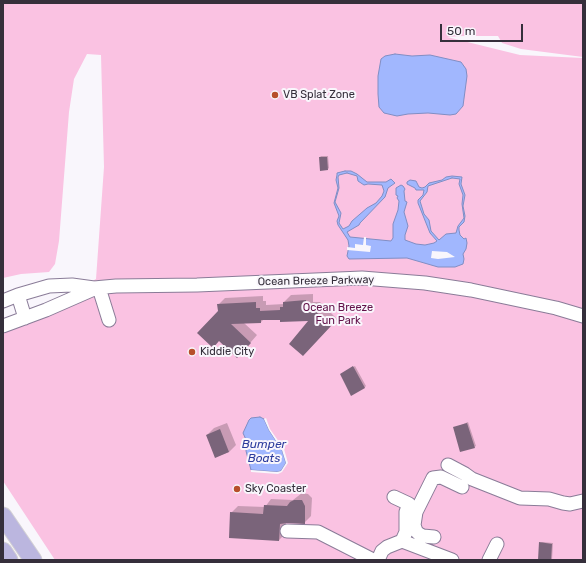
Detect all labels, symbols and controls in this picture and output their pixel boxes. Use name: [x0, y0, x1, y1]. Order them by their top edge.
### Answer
scale bar: [442, 16, 525, 42]
text: 50 m: [447, 24, 475, 38]
place label: VB Splat Zone: [283, 88, 355, 102]
marker: VB Splat Zone: [270, 90, 280, 100]
street label: Ocean Breeze Parkway: [258, 273, 374, 289]
park label: Ocean Breeze Fun Park: [303, 301, 373, 327]
place label: Kiddie City: [200, 345, 254, 359]
marker: Kiddie City: [187, 347, 197, 357]
water label: Bumper Boats: [242, 438, 286, 466]
place label: Sky Coaster: [245, 482, 306, 496]
marker: Sky Coaster: [232, 484, 242, 494]

